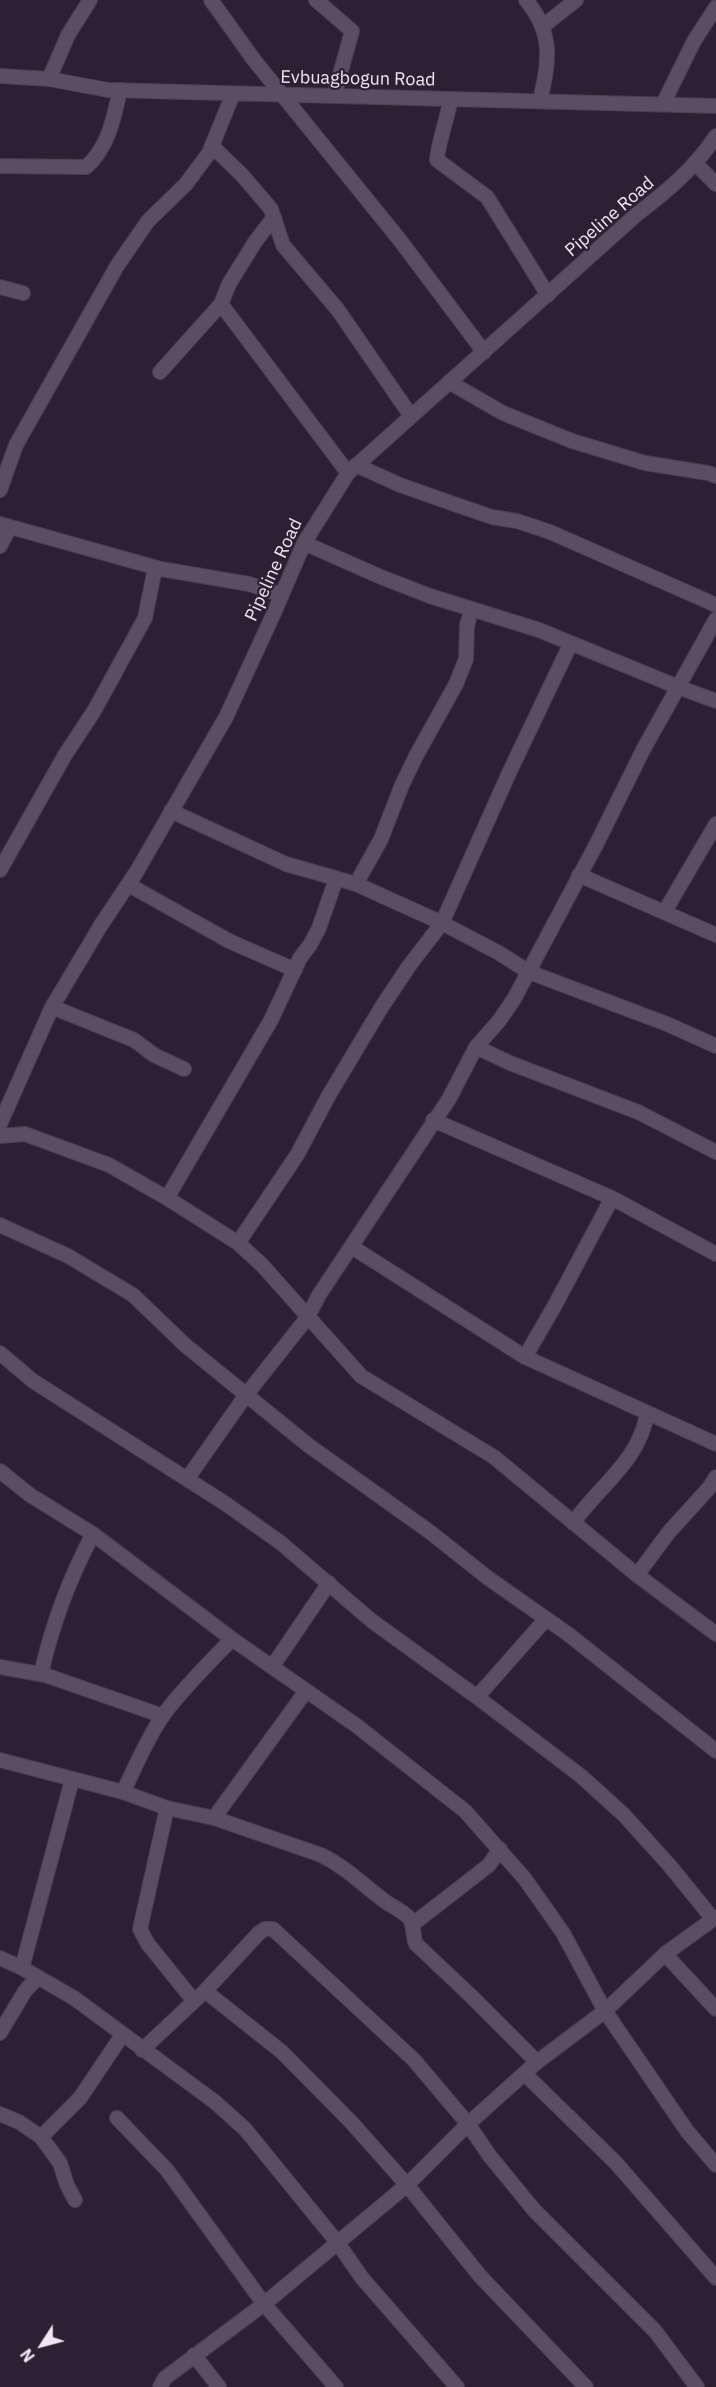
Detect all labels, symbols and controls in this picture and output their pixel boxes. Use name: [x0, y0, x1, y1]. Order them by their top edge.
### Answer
street label: Evbuagbogun Road: [280, 67, 436, 91]
street label: Pipeline Road: [561, 172, 659, 262]
street label: Pipeline Road: [241, 515, 307, 625]
north arrow: [12, 2315, 72, 2375]
text: N: [16, 2345, 39, 2366]

